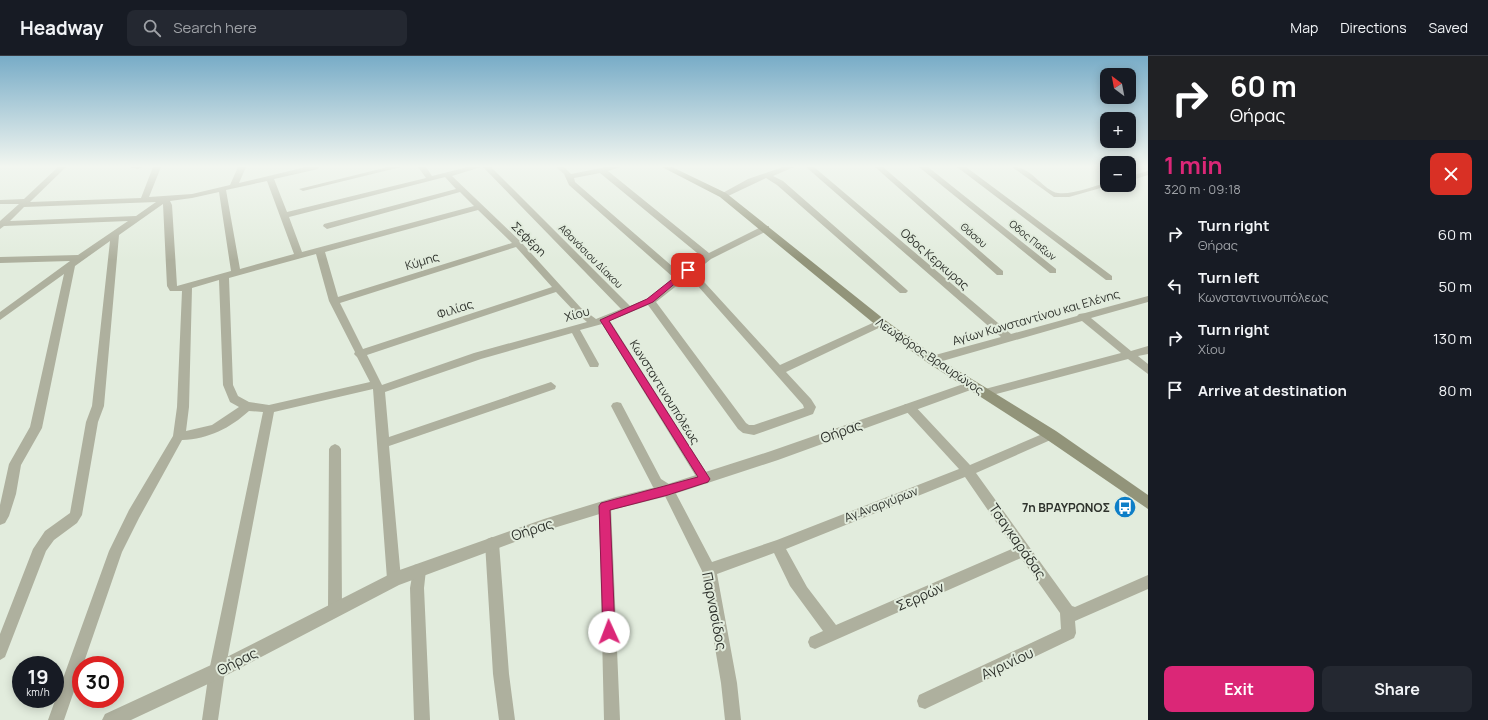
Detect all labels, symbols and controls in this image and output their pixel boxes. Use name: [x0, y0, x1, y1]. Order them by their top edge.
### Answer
search box: [127, 10, 407, 46]
text: Headway: [20, 15, 103, 41]
icon: search: [141, 17, 163, 39]
text: Search here: [173, 17, 257, 38]
text: Map: [1290, 18, 1318, 37]
text: Directions: [1340, 18, 1407, 37]
text: Saved: [1429, 18, 1468, 37]
text: 60 m: [1230, 67, 1297, 105]
north arrow: [1100, 68, 1136, 104]
map controls: [1100, 68, 1136, 192]
icon: right: [1164, 72, 1216, 124]
text: Θήρας: [1230, 103, 1285, 127]
button: +: [1100, 112, 1136, 148]
text: 1 min: [1164, 148, 1223, 181]
button: close: [1430, 153, 1472, 195]
button: −: [1100, 156, 1136, 192]
text: 320 m · 09:18: [1164, 180, 1241, 198]
text: Turn right: [1198, 215, 1269, 236]
street label: Οδος Παξων: [1006, 216, 1060, 264]
street label: Σεφέρη: [508, 218, 550, 260]
street label: Θάσου: [958, 220, 990, 251]
street label: Αθανάσιου Δίακου: [556, 221, 626, 291]
icon: right: [1164, 223, 1186, 245]
street label: Οδος Κερκυρας: [897, 224, 973, 294]
text: 60 m: [1438, 224, 1472, 245]
text: Θήρας: [1198, 236, 1238, 254]
street label: Κύμης: [403, 248, 441, 274]
pin: [671, 253, 705, 287]
icon: arrive: [677, 259, 699, 281]
text: Turn left: [1198, 267, 1260, 288]
icon: left: [1164, 275, 1186, 297]
text: 50 m: [1438, 276, 1472, 297]
street label: Αγίων Κωνσταντίνου και Ελένης: [950, 285, 1122, 349]
text: Κωνσταντινουπόλεως: [1198, 288, 1328, 306]
street label: Φιλίας: [435, 295, 476, 323]
street label: Χίου: [563, 302, 591, 326]
street label: Λεωφόρος Βραυρώνος: [873, 314, 987, 399]
text: Turn right: [1198, 319, 1269, 340]
icon: right: [1164, 327, 1186, 349]
text: 130 m: [1433, 328, 1472, 349]
street label: Κωνσταντινουπόλεως: [626, 336, 704, 448]
text: Χίου: [1198, 340, 1225, 358]
icon: arrive: [1164, 379, 1186, 401]
text: Arrive at destination: [1198, 380, 1347, 401]
text: 80 m: [1438, 380, 1472, 401]
street label: Θήρας: [818, 415, 865, 447]
street label: Αγ.Αναργύρων: [842, 482, 920, 526]
bus stop icon: 7η ΒΡΑΥΡΩΝΟΣ: [1112, 494, 1138, 520]
street label: Τσαγκαράδας: [985, 499, 1051, 583]
place label: 7η ΒΡΑΥΡΩΝΟΣ: [1022, 499, 1110, 516]
street label: Θήρας: [509, 513, 556, 545]
street label: Παρνασίδος: [698, 570, 732, 652]
street label: Σερρών: [893, 577, 947, 615]
position arrow: [588, 611, 630, 653]
street label: Θήρας: [213, 643, 261, 679]
street label: Αγρινίου: [978, 643, 1036, 683]
speed limit sign: 30: [72, 656, 124, 708]
text: 19: [27, 663, 49, 690]
button: Exit: [1164, 666, 1314, 712]
button: Share: [1322, 666, 1472, 712]
text: km/h: [26, 685, 50, 699]

